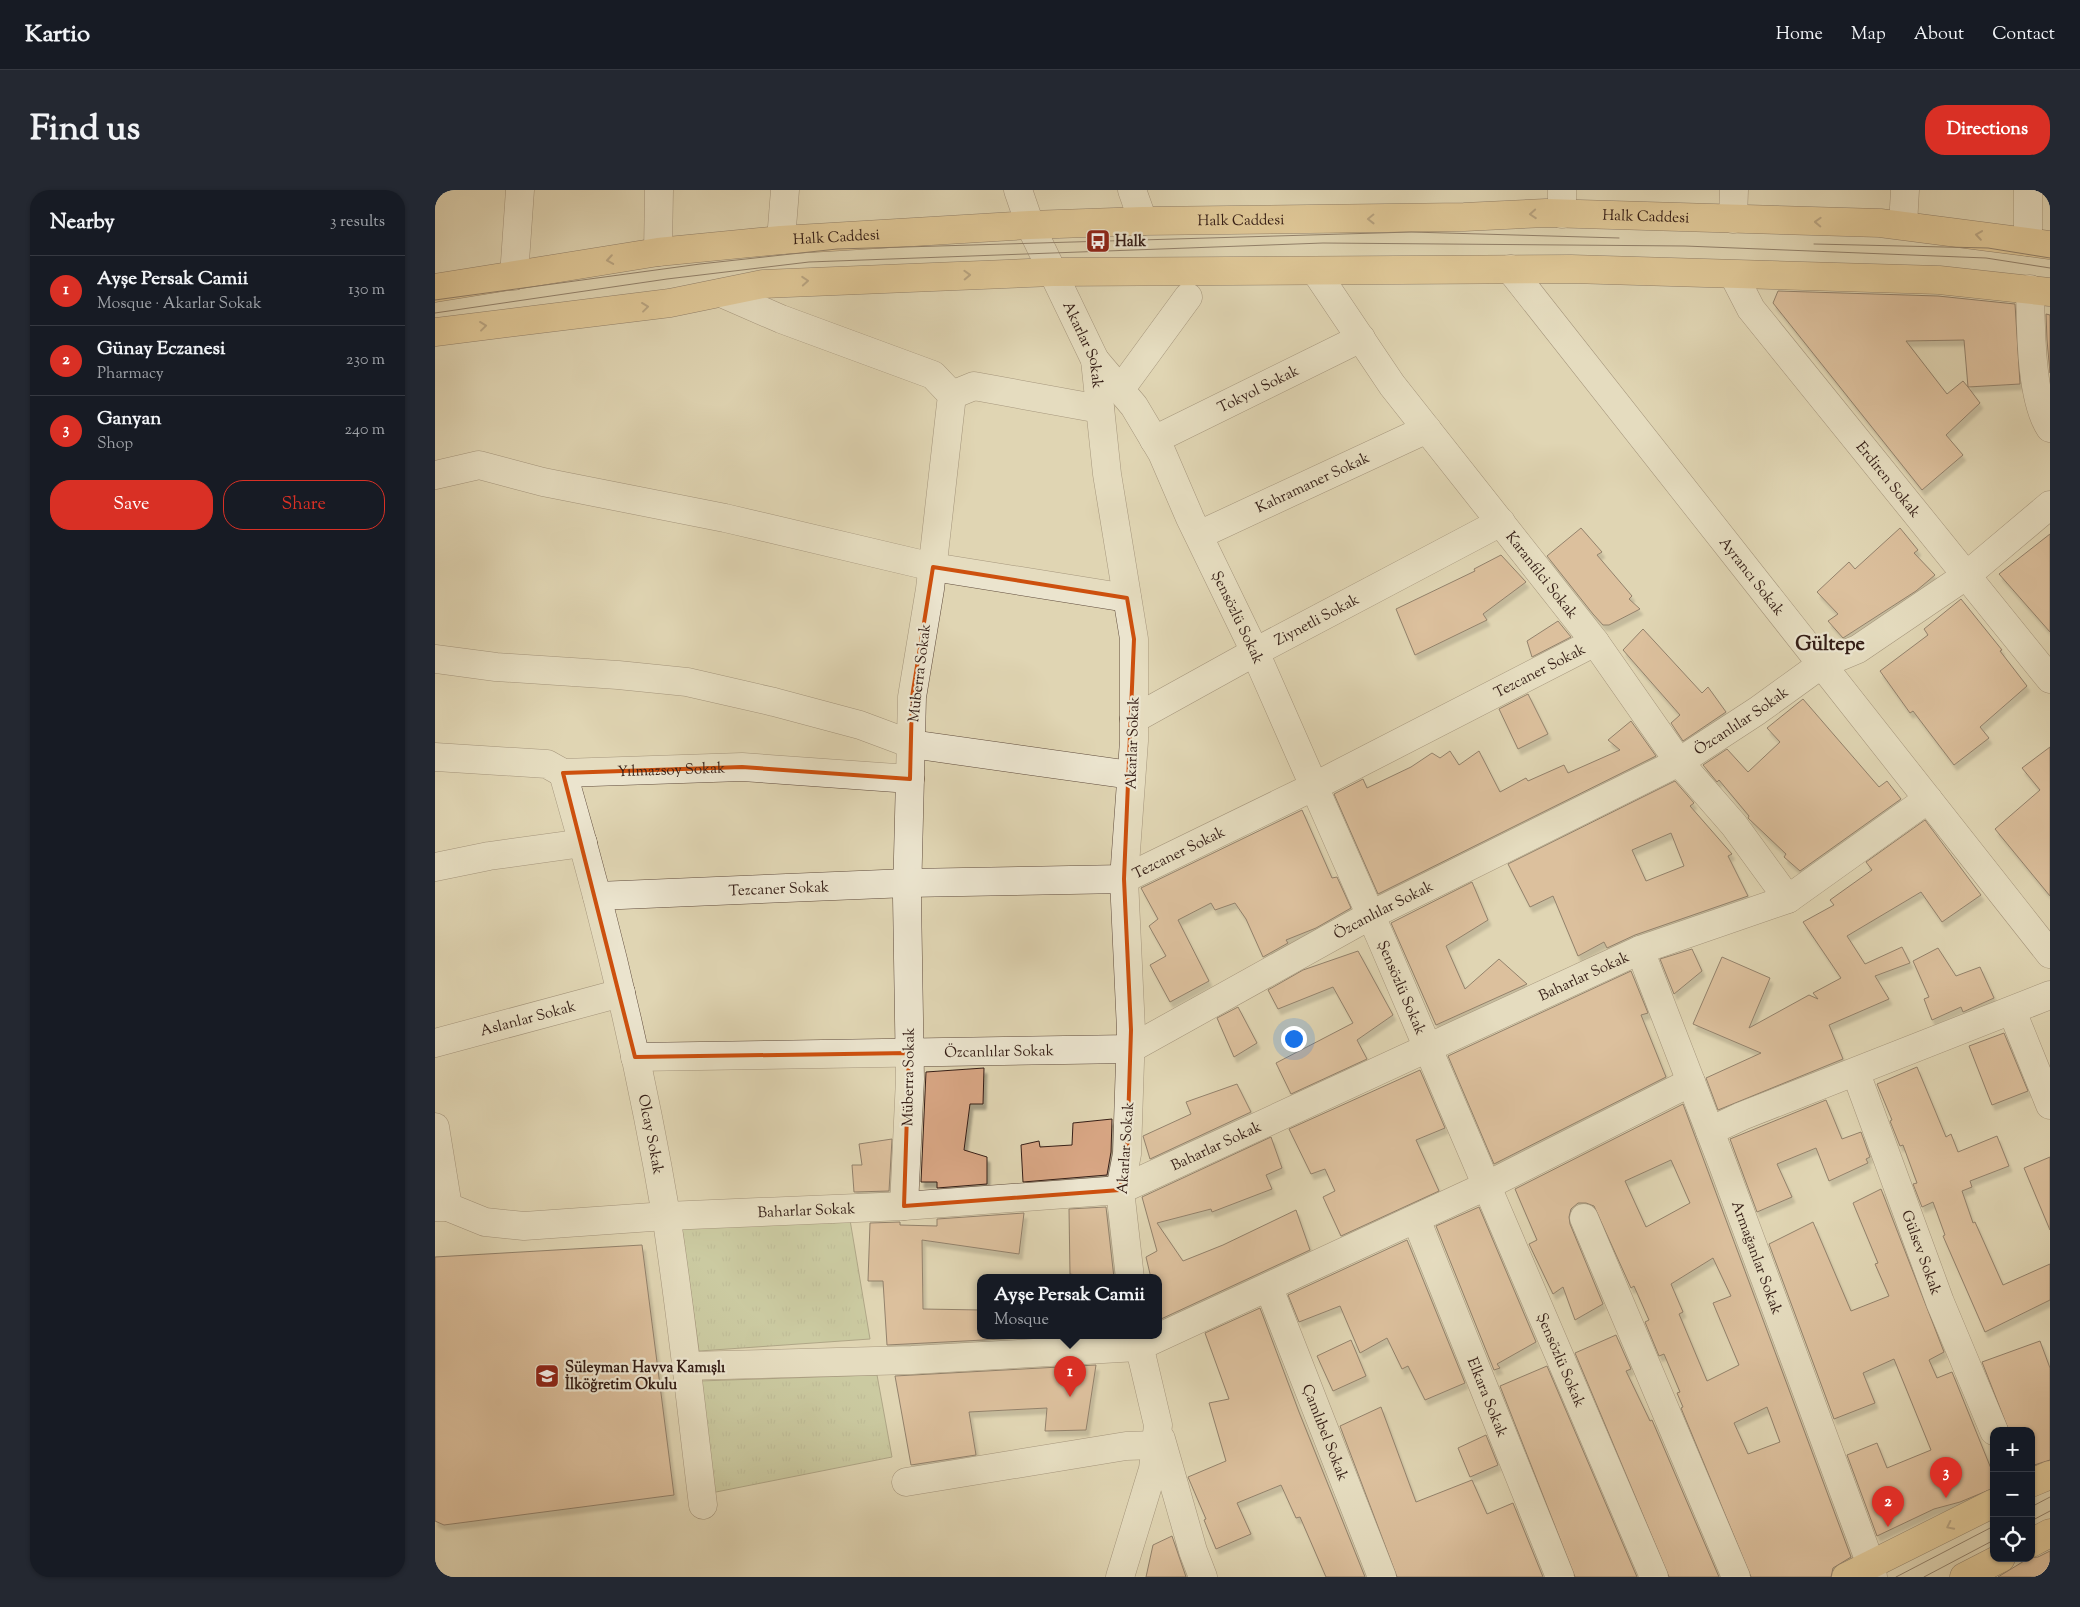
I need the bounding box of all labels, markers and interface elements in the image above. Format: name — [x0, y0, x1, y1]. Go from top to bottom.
text: Kartio — [25, 18, 90, 52]
text: Home — [1776, 22, 1823, 48]
text: Map — [1851, 22, 1886, 48]
text: About — [1914, 22, 1964, 48]
text: Contact — [1992, 22, 2055, 48]
text: Find us — [30, 105, 140, 156]
button: Directions — [1925, 105, 2050, 155]
street label: Halk Caddesi — [1602, 206, 1690, 229]
text: Nearby — [50, 208, 115, 238]
one-way arrow — [1529, 208, 1537, 219]
street label: Halk Caddesi — [1197, 210, 1285, 232]
text: 3 results — [330, 211, 385, 234]
one-way arrow — [1366, 214, 1374, 224]
one-way arrow — [1813, 216, 1821, 227]
street label: Halk Caddesi — [792, 225, 881, 251]
bus stop icon: Halk — [1085, 228, 1111, 254]
one-way arrow — [1975, 230, 1983, 241]
place label: Halk — [1115, 232, 1147, 253]
one-way arrow — [606, 254, 614, 265]
text: Ayşe Persak Camii — [97, 266, 248, 293]
one-way arrow — [964, 270, 972, 280]
one-way arrow — [801, 276, 809, 287]
text: 1 — [63, 279, 69, 302]
text: 130 m — [348, 279, 385, 302]
text: Mosque · Akarlar Sokak — [97, 293, 262, 316]
street label: Akarlar Sokak — [1056, 298, 1107, 390]
one-way arrow — [640, 302, 649, 312]
one-way arrow — [480, 321, 488, 332]
text: Günay Eczanesi — [97, 336, 225, 363]
text: 2 — [62, 349, 70, 372]
text: 230 m — [346, 349, 385, 372]
street label: Tokyol Sokak — [1214, 361, 1303, 419]
text: Pharmacy — [97, 363, 164, 386]
text: Ganyan — [97, 406, 161, 433]
text: 3 — [63, 419, 69, 442]
text: 240 m — [344, 419, 385, 442]
text: Shop — [97, 433, 133, 456]
street label: Erdiren Sokak — [1850, 438, 1925, 523]
street label: Kahramaner Sokak — [1253, 448, 1373, 519]
button: Save — [50, 480, 213, 530]
button: Share — [223, 480, 385, 530]
street label: Karanfilci Sokak — [1500, 528, 1582, 624]
street label: Ayrancı Sokak — [1713, 533, 1788, 621]
street label: Şensözlü Sokak — [1205, 568, 1268, 668]
street label: Ziynetli Sokak — [1271, 590, 1363, 652]
street label: Müberra Sokak — [904, 623, 937, 724]
district label: Gültepe — [1795, 631, 1865, 660]
street label: Tezcaner Sokak — [1490, 640, 1590, 704]
street label: Özcanlılar Sokak — [1690, 683, 1793, 761]
street label: Akarlar Sokak — [1121, 696, 1146, 790]
street label: Yılmazsoy Sokak — [617, 759, 726, 783]
street label: Tezcaner Sokak — [1129, 822, 1229, 885]
street label: Tezcaner Sokak — [728, 877, 830, 902]
street label: Özcanlılar Sokak — [1330, 877, 1437, 946]
street label: Şensözlü Sokak — [1371, 938, 1430, 1039]
street label: Baharlar Sokak — [1536, 947, 1633, 1007]
street label: Aslanlar Sokak — [478, 997, 578, 1042]
your location — [1281, 1026, 1307, 1052]
street label: Müberra Sokak — [898, 1027, 921, 1127]
street label: Özcanlılar Sokak — [944, 1041, 1054, 1064]
street label: Olcay Sokak — [632, 1093, 668, 1176]
street label: Akarlar Sokak — [1113, 1101, 1140, 1195]
street label: Baharlar Sokak — [1168, 1117, 1265, 1177]
street label: Armağanlar Sokak — [1725, 1198, 1786, 1318]
street label: Baharlar Sokak — [757, 1199, 856, 1224]
street label: Gülsev Sokak — [1895, 1207, 1946, 1298]
popup — [977, 1274, 1162, 1339]
text: Ayşe Persak Camii — [994, 1282, 1145, 1309]
text: Mosque — [994, 1309, 1049, 1332]
street label: Şensözlü Sokak — [1530, 1310, 1589, 1411]
street label: Elkara Sokak — [1461, 1355, 1512, 1441]
pin: 1 — [1054, 1356, 1086, 1397]
place label: Süleyman Havva Kamışlı İlköğretim Okulu — [565, 1358, 726, 1396]
school or university icon: Süleyman Havva Kamışlı İlköğretim Okulu — [534, 1363, 560, 1389]
street label: Çamlıbel Sokak — [1296, 1381, 1352, 1484]
map controls — [1990, 1427, 2035, 1562]
button: + — [1990, 1427, 2035, 1472]
pin: 3 — [1930, 1457, 1962, 1498]
button: − — [1990, 1472, 2035, 1517]
pin: 2 — [1872, 1486, 1904, 1527]
button: locate — [1990, 1517, 2035, 1562]
one-way arrow — [1947, 1519, 1956, 1529]

